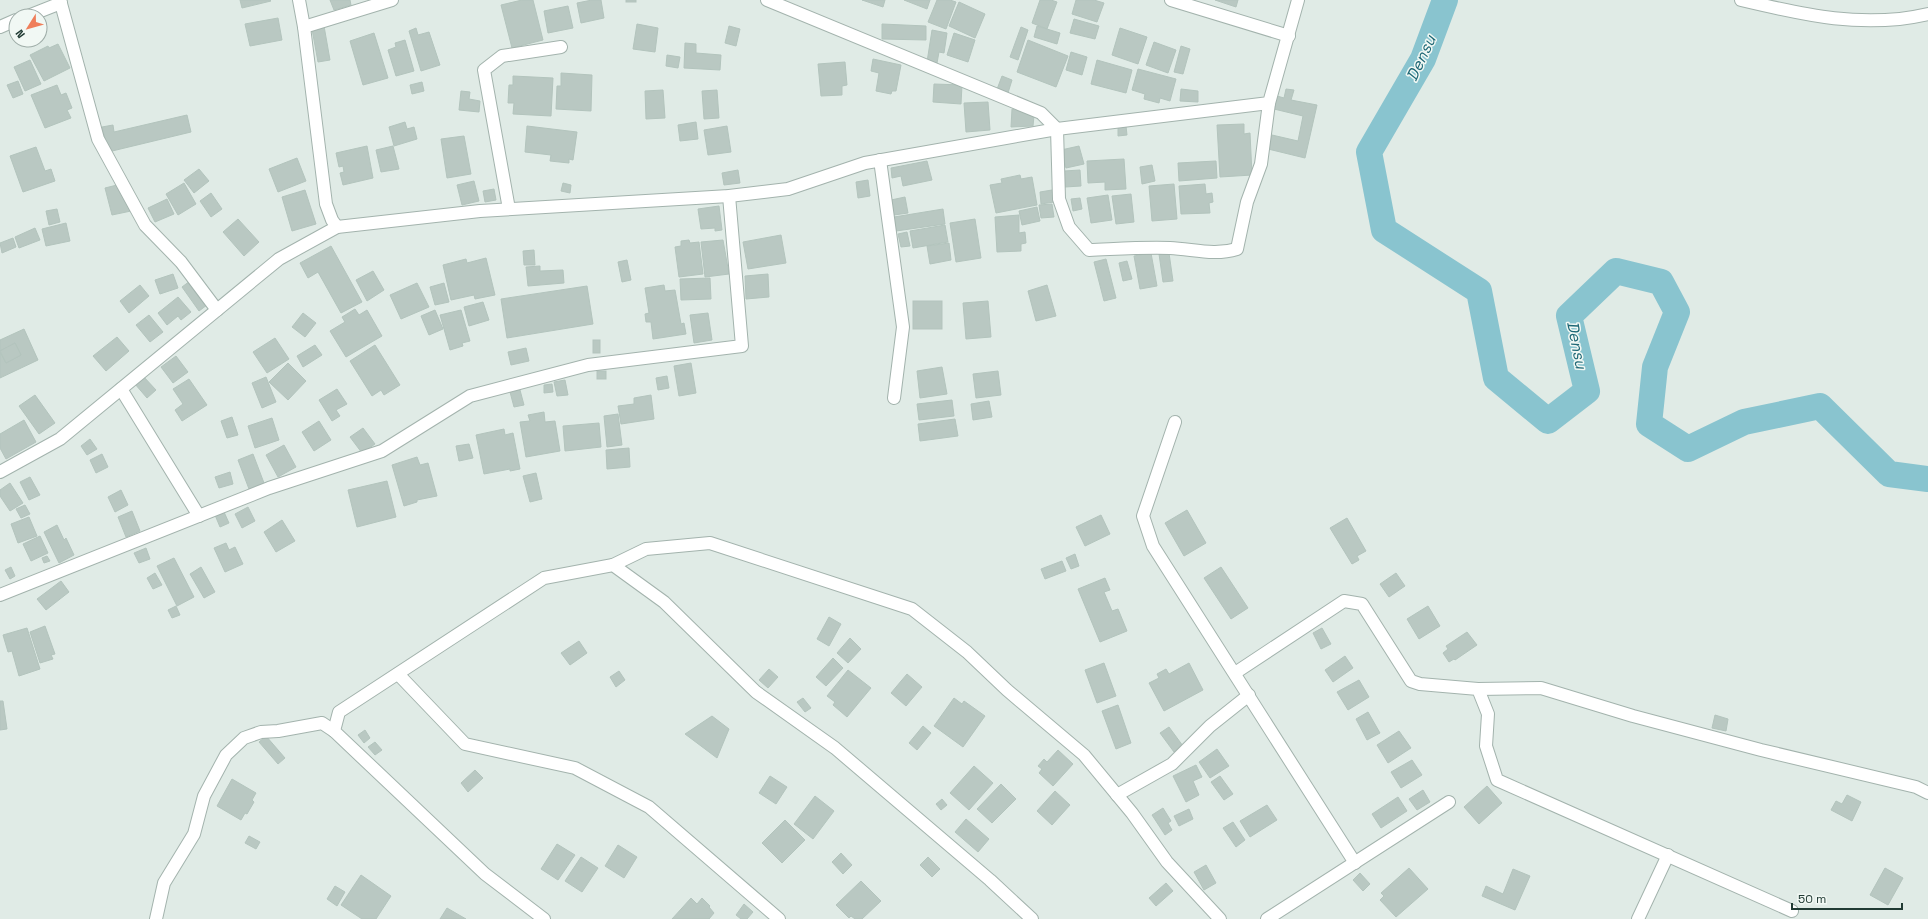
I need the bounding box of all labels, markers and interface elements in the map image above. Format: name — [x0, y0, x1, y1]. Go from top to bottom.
north arrow — [8, 8, 48, 48]
text: N — [12, 27, 28, 41]
water label: Densu — [1401, 31, 1441, 84]
water label: Densu — [1562, 319, 1592, 372]
scale bar — [1792, 885, 1902, 911]
text: 50 m — [1798, 891, 1826, 907]

